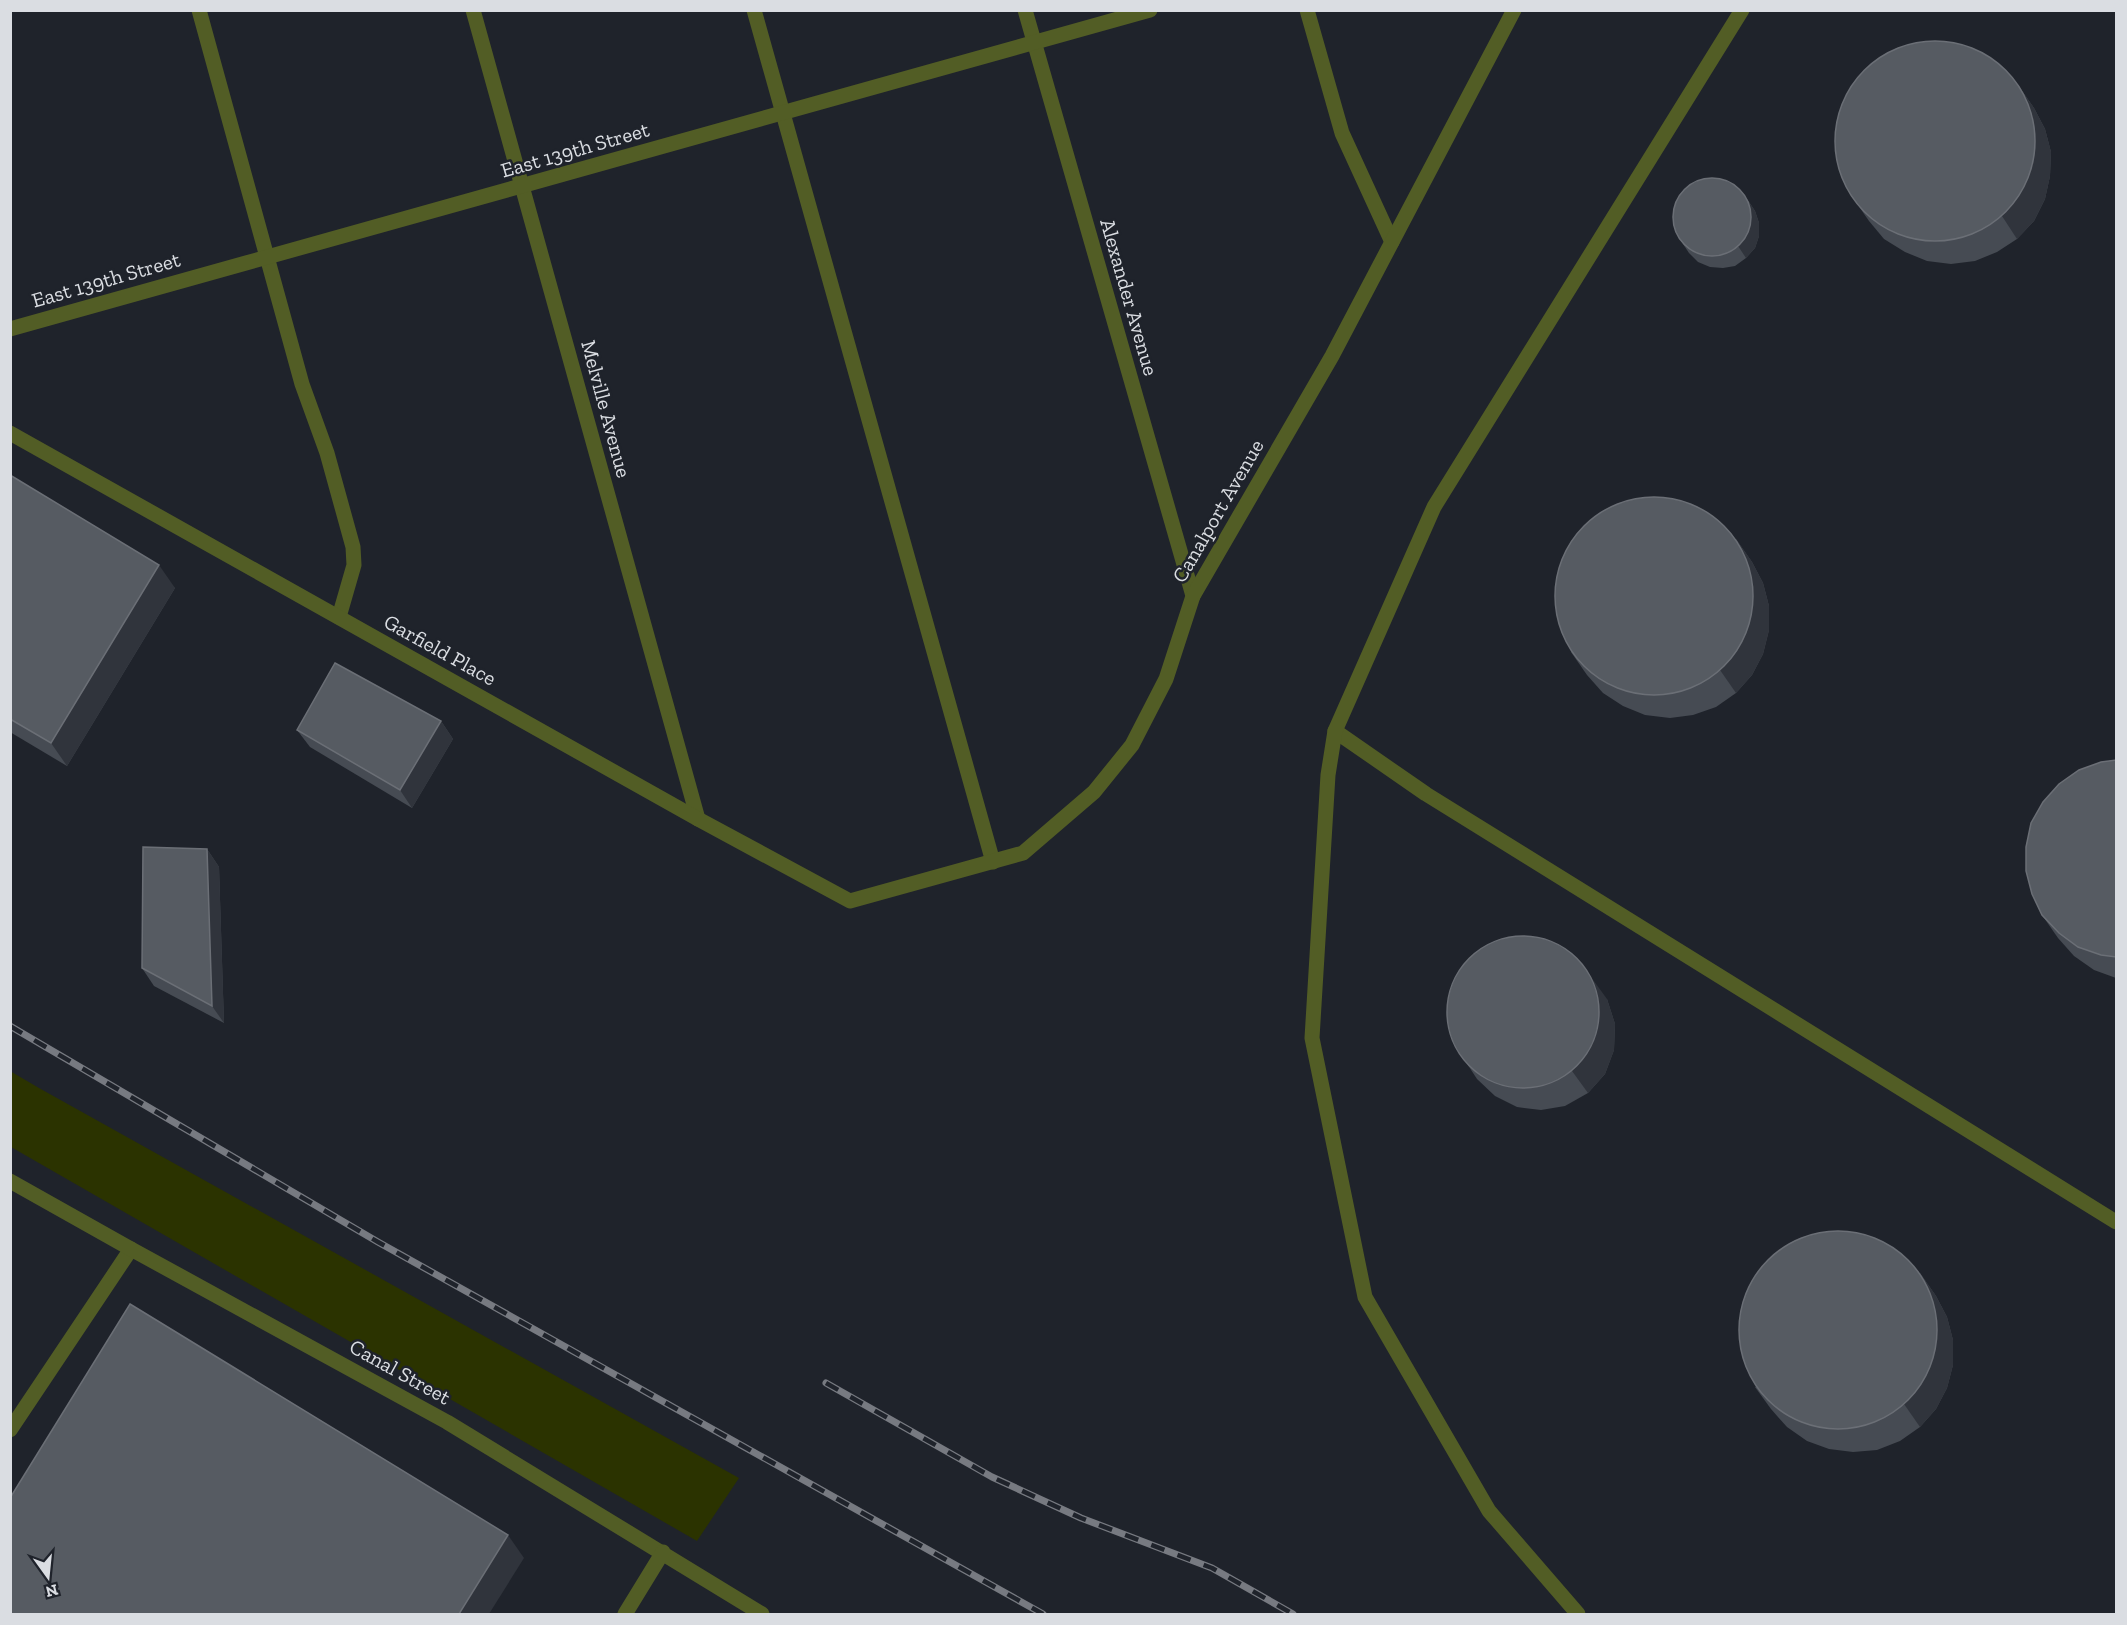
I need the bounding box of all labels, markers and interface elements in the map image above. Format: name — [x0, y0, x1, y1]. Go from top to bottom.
street label: East 139th Street — [498, 116, 652, 183]
street label: Alexander Avenue — [1095, 215, 1164, 378]
street label: East 139th Street — [29, 246, 183, 313]
street label: Melville Avenue — [576, 337, 637, 481]
street label: Canalport Avenue — [1166, 435, 1269, 587]
street label: Garfield Place — [380, 608, 501, 691]
street label: Canal Street — [345, 1334, 455, 1410]
north arrow — [18, 1547, 78, 1607]
text: N — [43, 1580, 60, 1602]

